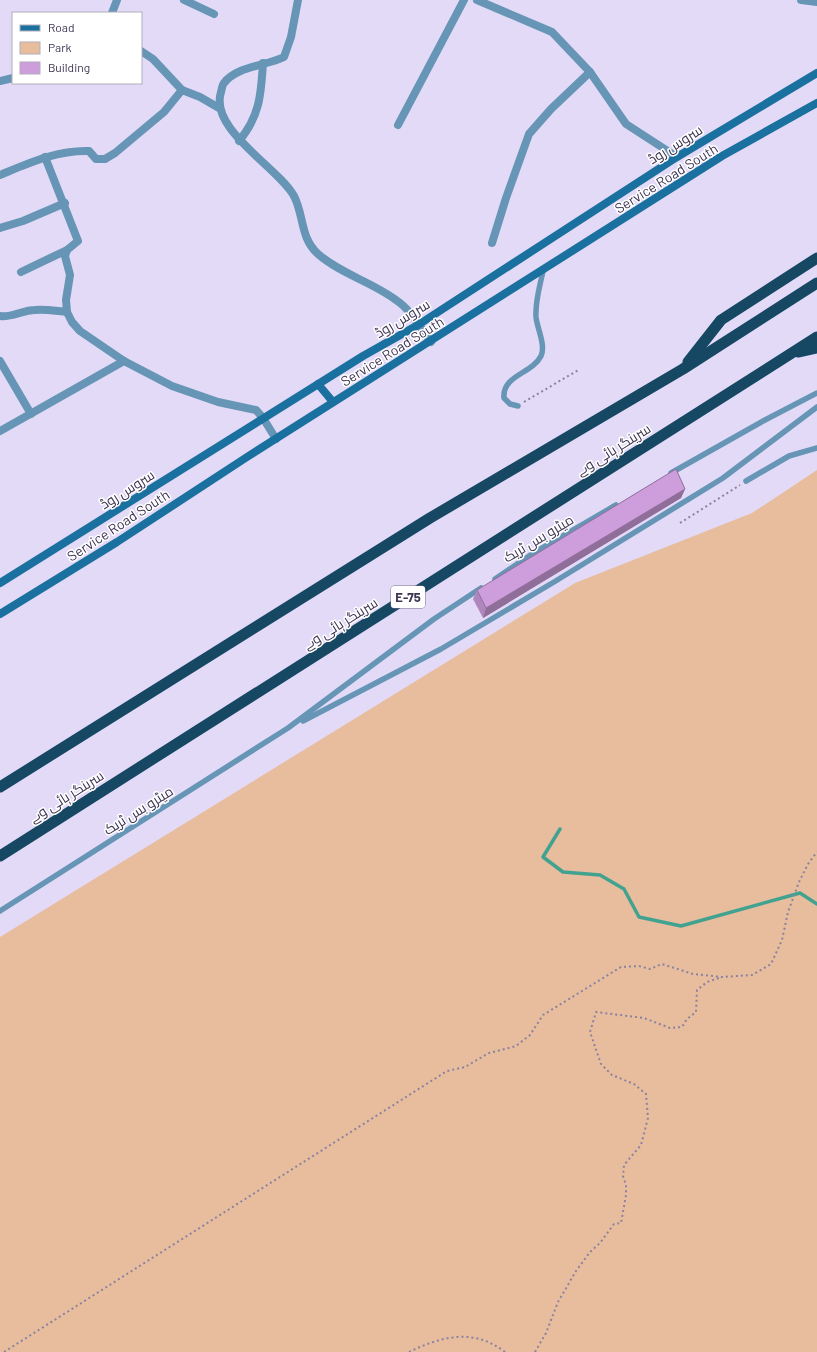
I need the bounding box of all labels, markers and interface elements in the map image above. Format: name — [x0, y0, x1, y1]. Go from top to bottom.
legend — [12, 12, 142, 84]
text: Road — [48, 20, 75, 34]
text: Park — [48, 40, 72, 54]
text: Building — [48, 60, 90, 74]
street label: سروس روڈ — [645, 121, 705, 167]
street label: Service Road South — [611, 139, 721, 217]
street label: سروس روڈ — [371, 295, 433, 341]
street label: Service Road South — [337, 312, 447, 390]
street label: سرینگر ہائی وے — [572, 419, 654, 480]
street label: سروس روڈ — [97, 466, 157, 512]
street label: Service Road South — [64, 486, 172, 564]
street label: میٹرو بس ٹریک — [500, 510, 576, 566]
road number: E-75 — [391, 586, 425, 608]
street label: سرینگر ہائی وے — [299, 593, 381, 654]
street label: سرینگر ہائی وے — [25, 766, 107, 827]
street label: میٹرو بس ٹریک — [100, 782, 176, 838]

